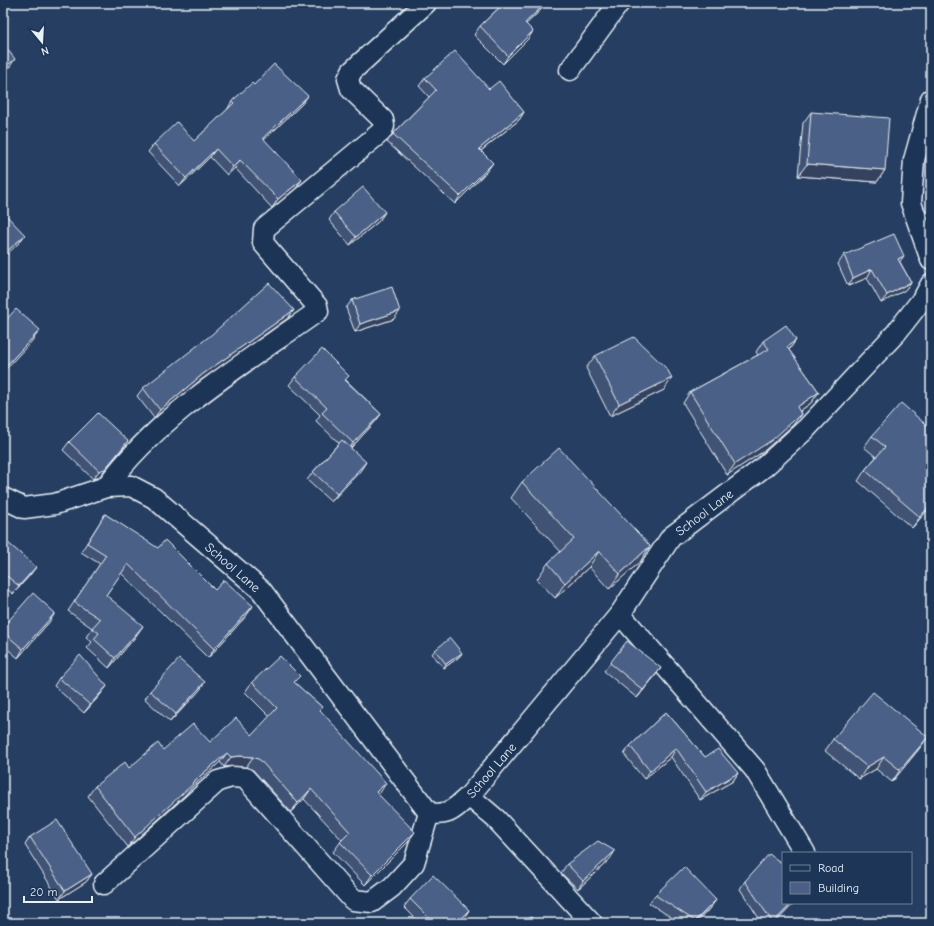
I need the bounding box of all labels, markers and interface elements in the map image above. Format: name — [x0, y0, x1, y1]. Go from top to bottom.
north arrow — [22, 22, 62, 62]
text: N — [40, 44, 50, 58]
street label: School Lane — [673, 486, 736, 539]
street label: School Lane — [202, 539, 264, 596]
street label: School Lane — [463, 739, 520, 801]
legend — [782, 852, 912, 904]
text: Road — [818, 861, 844, 875]
scale bar — [24, 878, 92, 904]
text: Building — [818, 881, 859, 895]
text: 20 m — [30, 885, 58, 899]

